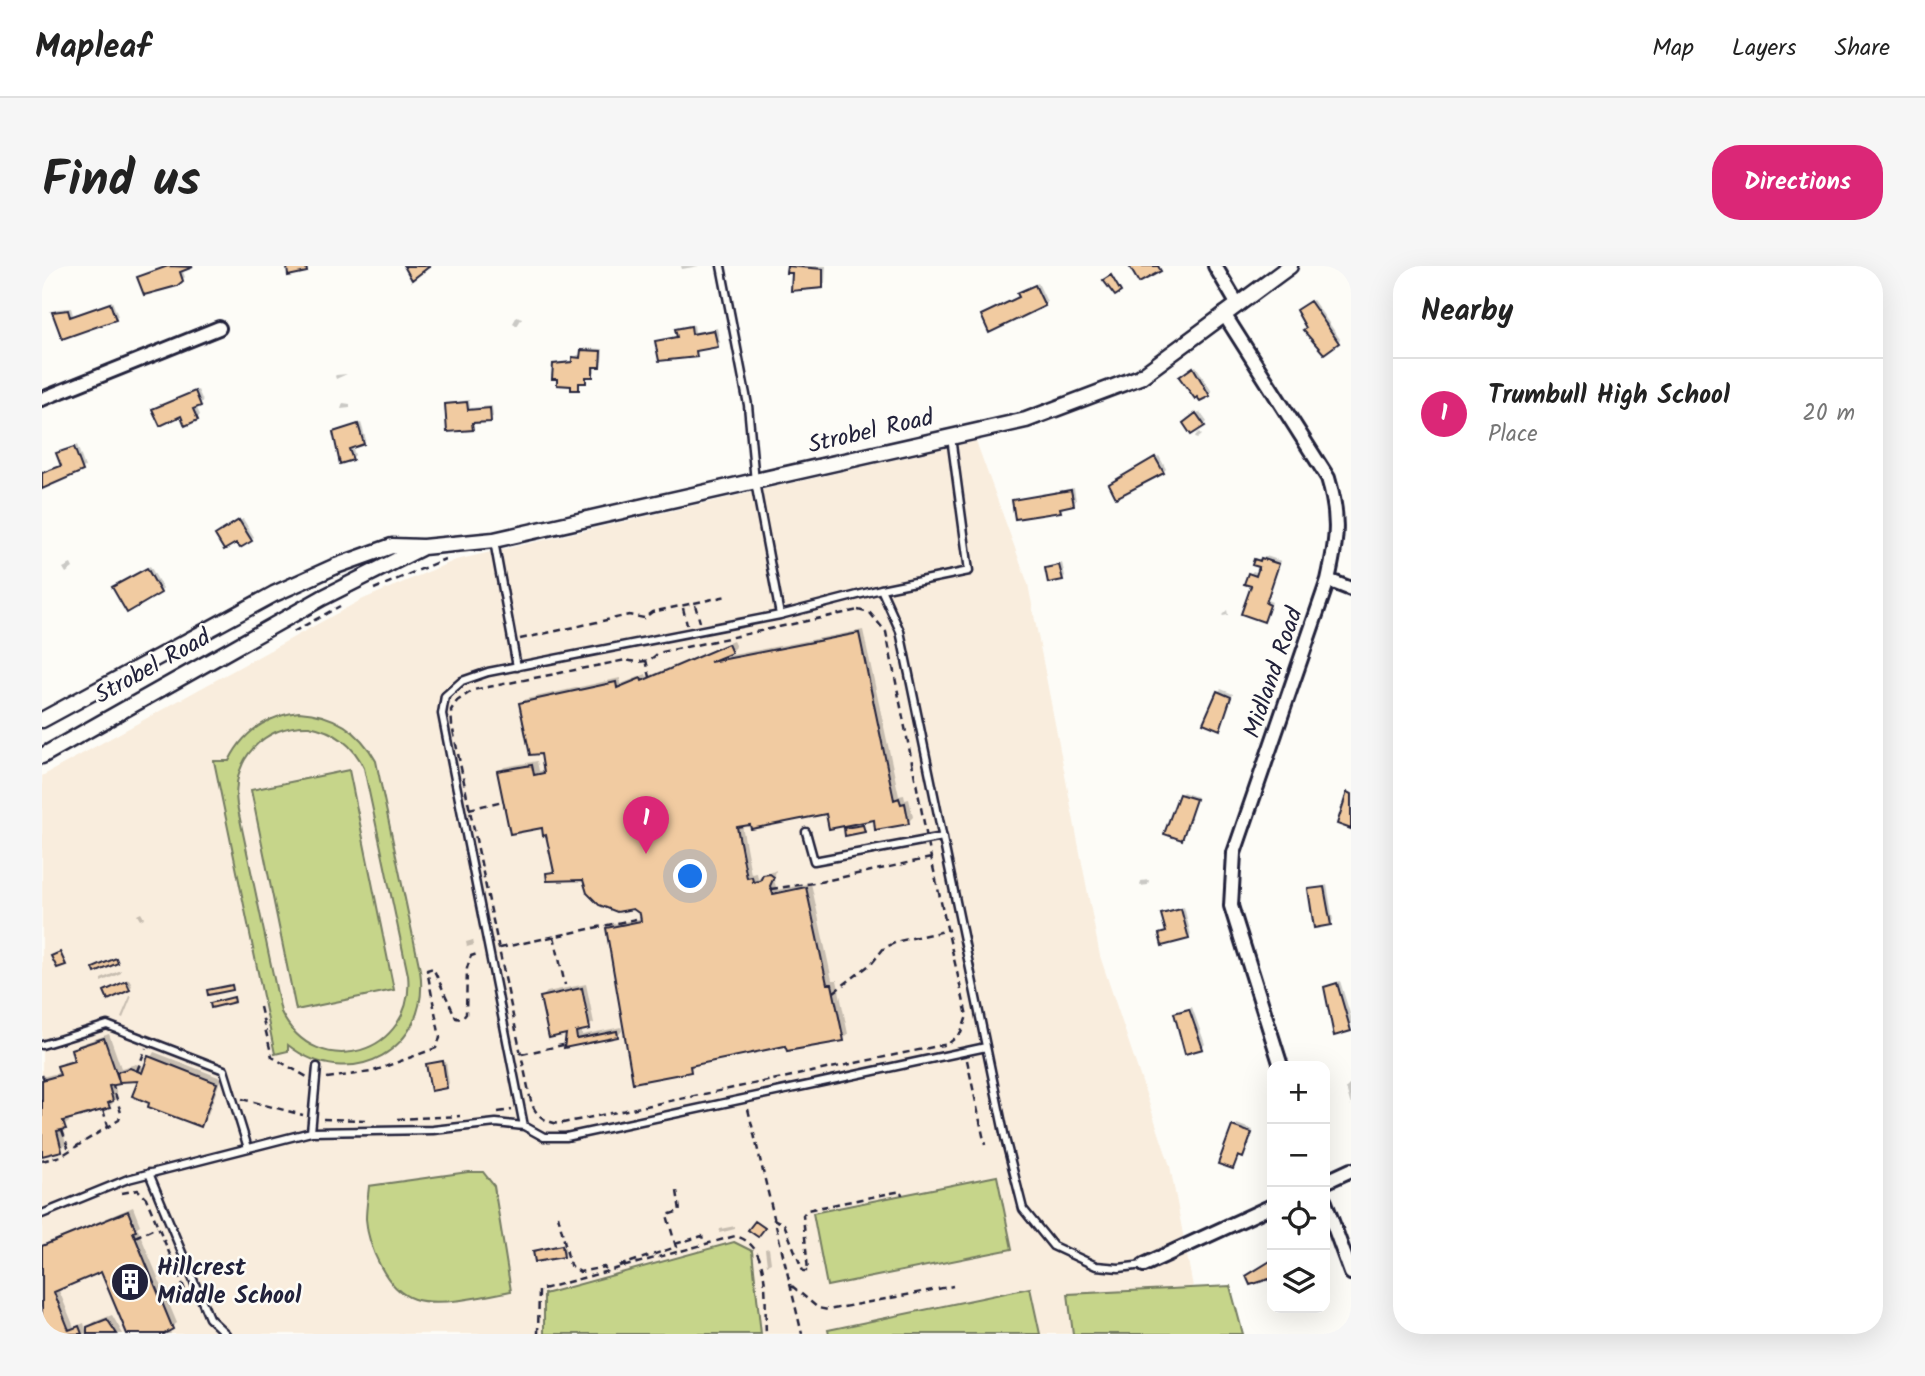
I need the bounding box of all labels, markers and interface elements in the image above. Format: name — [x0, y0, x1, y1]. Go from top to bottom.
text: Mapleaf — [35, 22, 151, 75]
text: Map — [1652, 29, 1694, 68]
text: Layers — [1732, 29, 1796, 68]
text: Share — [1834, 29, 1890, 68]
text: Find us — [42, 143, 200, 221]
button: Directions — [1712, 145, 1883, 220]
text: Nearby — [1421, 288, 1513, 336]
text: Trumbull High School — [1488, 375, 1730, 417]
text: 1 — [1441, 396, 1447, 432]
text: 20 m — [1803, 396, 1855, 432]
street label: Strobel Road — [804, 398, 939, 465]
text: Place — [1488, 417, 1538, 453]
street label: Midland Road — [1233, 601, 1315, 744]
street label: Strobel Road — [88, 618, 219, 715]
pin: 1 — [623, 796, 669, 854]
your location — [673, 859, 707, 893]
map controls — [1267, 1061, 1330, 1313]
button: + — [1267, 1061, 1330, 1124]
button: − — [1267, 1124, 1330, 1187]
button: locate — [1267, 1187, 1330, 1250]
place label: Hillcrest Middle School — [157, 1249, 302, 1316]
button: layers — [1267, 1250, 1330, 1313]
building icon: Hillcrest Middle School — [109, 1261, 151, 1303]

